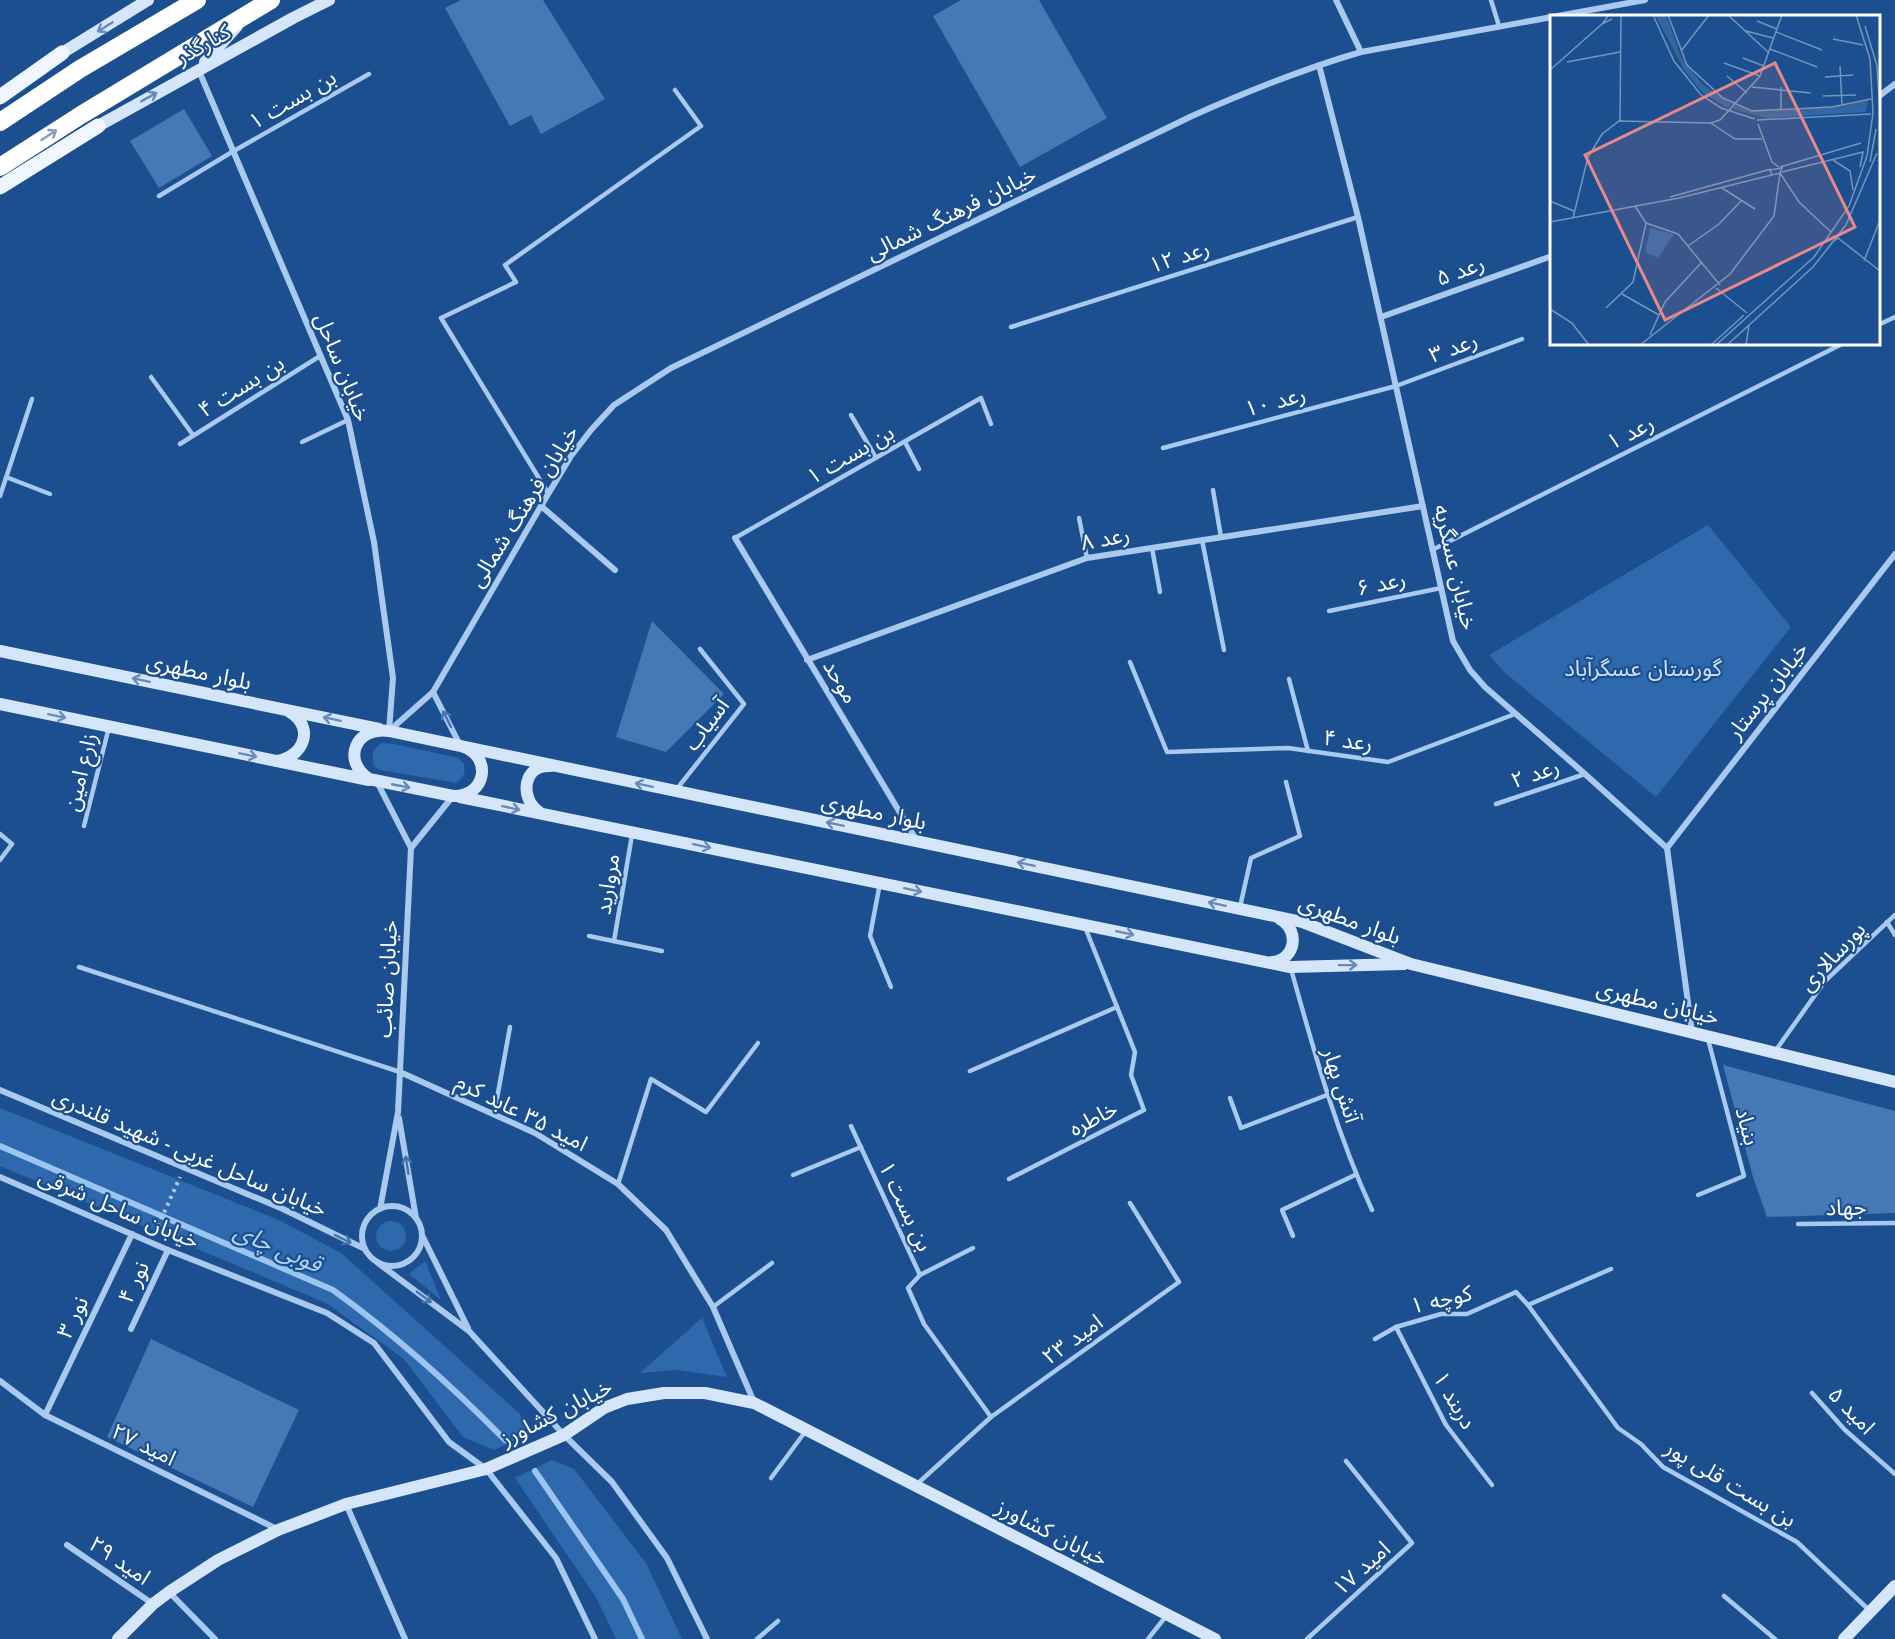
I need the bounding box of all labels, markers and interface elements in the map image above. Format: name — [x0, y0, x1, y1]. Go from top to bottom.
street label: کنارگذر — [169, 15, 237, 73]
inset map — [1550, 15, 1880, 345]
one-way arrow — [97, 21, 114, 33]
street label: بن بست ۱ — [242, 61, 342, 137]
one-way arrow — [140, 91, 157, 103]
one-way arrow — [40, 129, 57, 141]
street label: خیابان فرهنگ شمالی — [861, 158, 1042, 268]
street label: رعد ۱۲ — [1145, 231, 1213, 281]
street label: رعد ۵ — [1431, 246, 1489, 294]
street label: خیابان ساحل — [307, 308, 379, 426]
street label: رعد ۳ — [1424, 323, 1482, 371]
street label: بن بست ۴ — [192, 347, 290, 425]
street label: رعد ۱۰ — [1241, 378, 1309, 424]
street label: رعد ۱ — [1601, 407, 1659, 457]
street label: بن بست ۱ — [800, 416, 900, 492]
street label: خیابان فرهنگ شمالی — [460, 419, 586, 593]
street label: خیابان عسگریه — [1426, 501, 1486, 633]
street label: رعد ۸ — [1078, 518, 1132, 558]
street label: رعد ۶ — [1353, 562, 1409, 604]
street label: خیابان پرستار — [1718, 634, 1815, 746]
street label: بلوار مطهری — [144, 644, 254, 698]
park label: گورستان عسگرآباد — [1564, 652, 1723, 684]
street label: موحد — [815, 653, 867, 709]
one-way arrow — [131, 674, 151, 685]
street label: آسیاب — [676, 690, 737, 757]
one-way arrow — [47, 711, 67, 722]
one-way arrow — [441, 711, 452, 729]
one-way arrow — [322, 713, 341, 725]
street label: رعد ۴ — [1321, 721, 1375, 759]
street label: زارع امین — [55, 729, 106, 815]
one-way arrow — [238, 750, 258, 761]
street label: رعد ۲ — [1506, 750, 1564, 796]
one-way arrow — [635, 778, 654, 790]
one-way arrow — [390, 781, 410, 792]
street label: بلوار مطهری — [819, 784, 929, 838]
one-way arrow — [501, 802, 520, 814]
one-way arrow — [826, 818, 845, 830]
one-way arrow — [692, 841, 711, 853]
street label: مروارید — [586, 851, 628, 917]
one-way arrow — [1017, 858, 1036, 869]
one-way arrow — [903, 885, 923, 896]
street label: بلوار مطهری — [1294, 886, 1406, 952]
one-way arrow — [1208, 898, 1227, 909]
street label: پورسالاری — [1791, 914, 1873, 998]
street label: خیابان صائب — [367, 919, 405, 1039]
one-way arrow — [1115, 928, 1134, 939]
one-way arrow — [1338, 960, 1358, 971]
street label: خیابان مطهری — [1593, 971, 1723, 1033]
street label: آتش بهار — [1314, 1042, 1370, 1128]
street label: امید ۳۵ عابد کرم — [450, 1065, 594, 1160]
street label: خیابان ساحل غربی - شهید قلندری — [48, 1080, 332, 1224]
street label: خاطره — [1063, 1092, 1123, 1144]
street label: بنیاد — [1728, 1103, 1768, 1149]
one-way arrow — [401, 1156, 412, 1176]
street label: بن بست ۱ — [871, 1156, 941, 1256]
street label: خیابان ساحل شرقی — [34, 1160, 205, 1256]
street label: جهاد — [1825, 1191, 1867, 1223]
water label: قوبی چای — [228, 1213, 330, 1282]
one-way arrow — [333, 1233, 351, 1245]
street label: نور ۴ — [109, 1255, 157, 1309]
street label: کوچه ۱ — [1407, 1276, 1476, 1322]
street label: نور ۳ — [48, 1290, 96, 1344]
one-way arrow — [415, 1291, 431, 1303]
street label: امید ۲۳ — [1035, 1306, 1109, 1372]
street label: دربند ۱ — [1426, 1365, 1484, 1435]
street label: خیابان کشاورز — [494, 1370, 618, 1454]
street label: امید ۵ — [1821, 1379, 1883, 1441]
street label: امید ۲۷ — [106, 1415, 182, 1473]
street label: بن بست قلی پور — [1658, 1431, 1803, 1535]
street label: خیابان کشاورز — [990, 1490, 1114, 1574]
street label: امید ۲۹ — [83, 1528, 157, 1592]
street label: امید ۱۷ — [1325, 1533, 1397, 1603]

